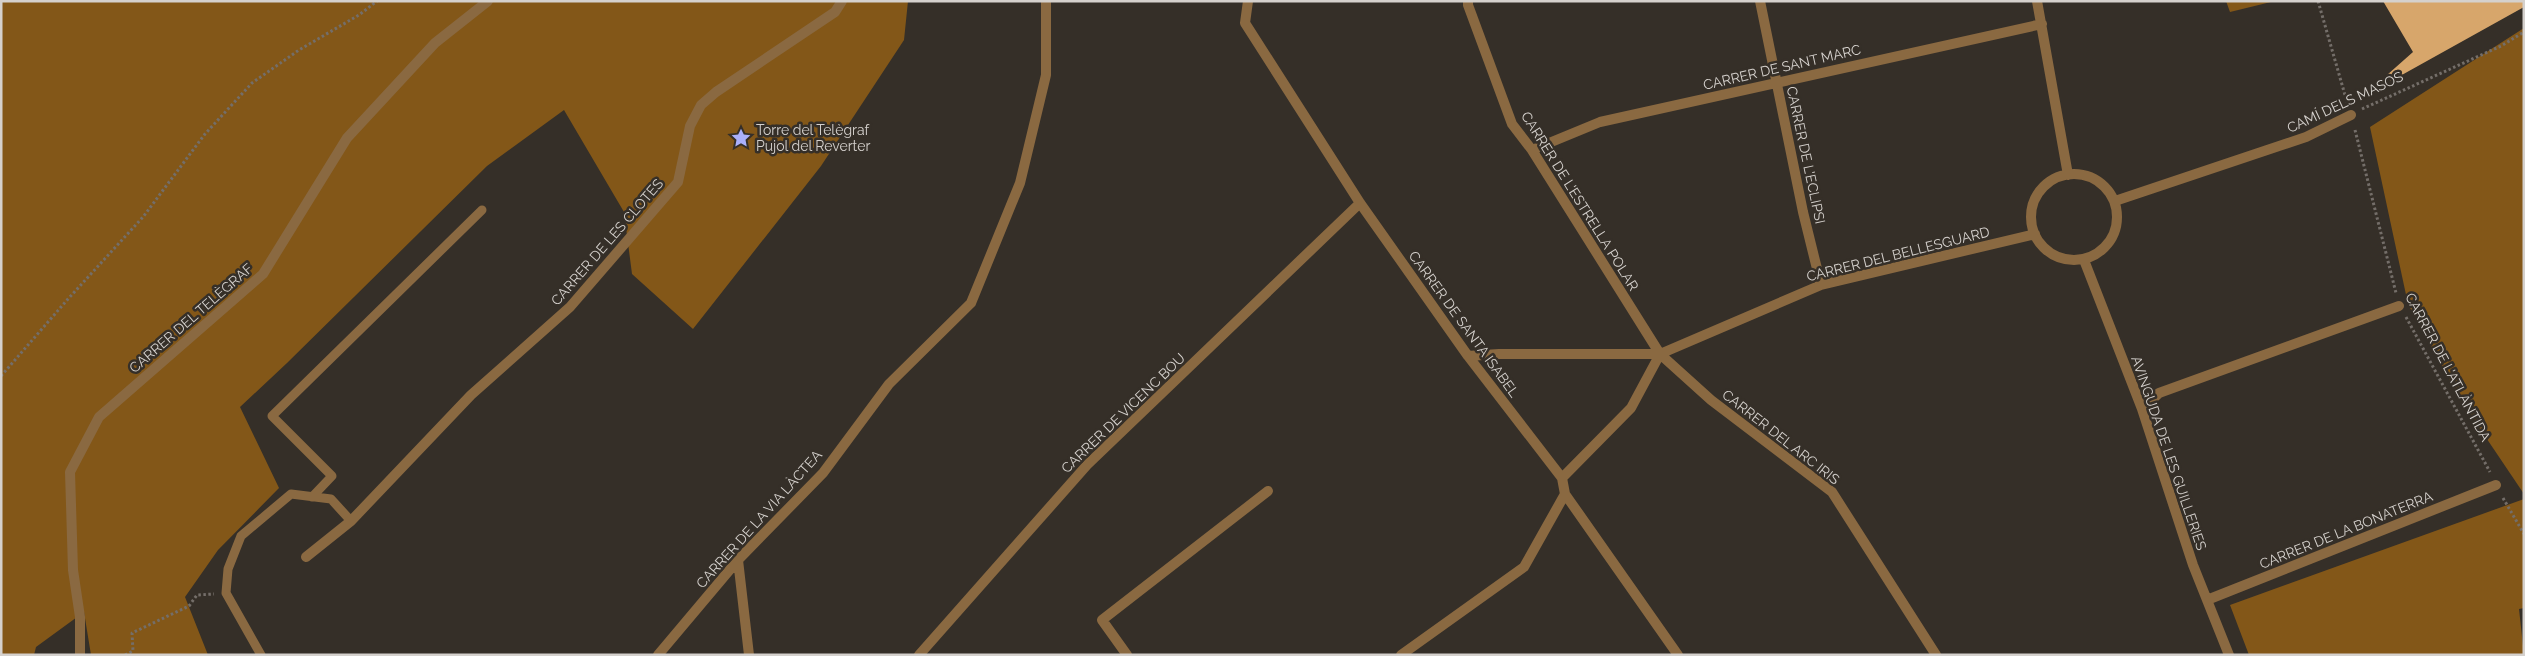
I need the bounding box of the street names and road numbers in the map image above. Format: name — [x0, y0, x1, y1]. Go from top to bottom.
street label: CARRER DE SANT MARC — [1702, 41, 1863, 93]
street label: CAMÍ DELS MASOS — [2284, 67, 2406, 136]
street label: CARRER DE L'ECLIPSI — [1784, 85, 1828, 225]
street label: CARRER DE L'ESTRELLA POLAR — [1518, 108, 1642, 294]
street label: CARRER DE LES CLOTES — [548, 175, 667, 308]
street label: CARRER DEL BELLESGUARD — [1805, 223, 1991, 285]
street label: CARRER DE SANTA ISABEL — [1406, 248, 1522, 400]
street label: CARRER DEL TELÈGRAF — [125, 259, 256, 376]
street label: CARRER DE L'ATLÀNTIDA — [2402, 290, 2495, 444]
street label: CARRER DE VICENC BOU — [1058, 350, 1188, 476]
street label: AVINGUDA DE LES GUILLERIES — [2128, 354, 2210, 553]
street label: CARRER DEL ARC IRIS — [1719, 386, 1843, 488]
street label: CARRER DE LA VIA LÀCTEA — [692, 446, 825, 591]
street label: CARRER DE LA BONATERRA — [2257, 488, 2435, 572]

